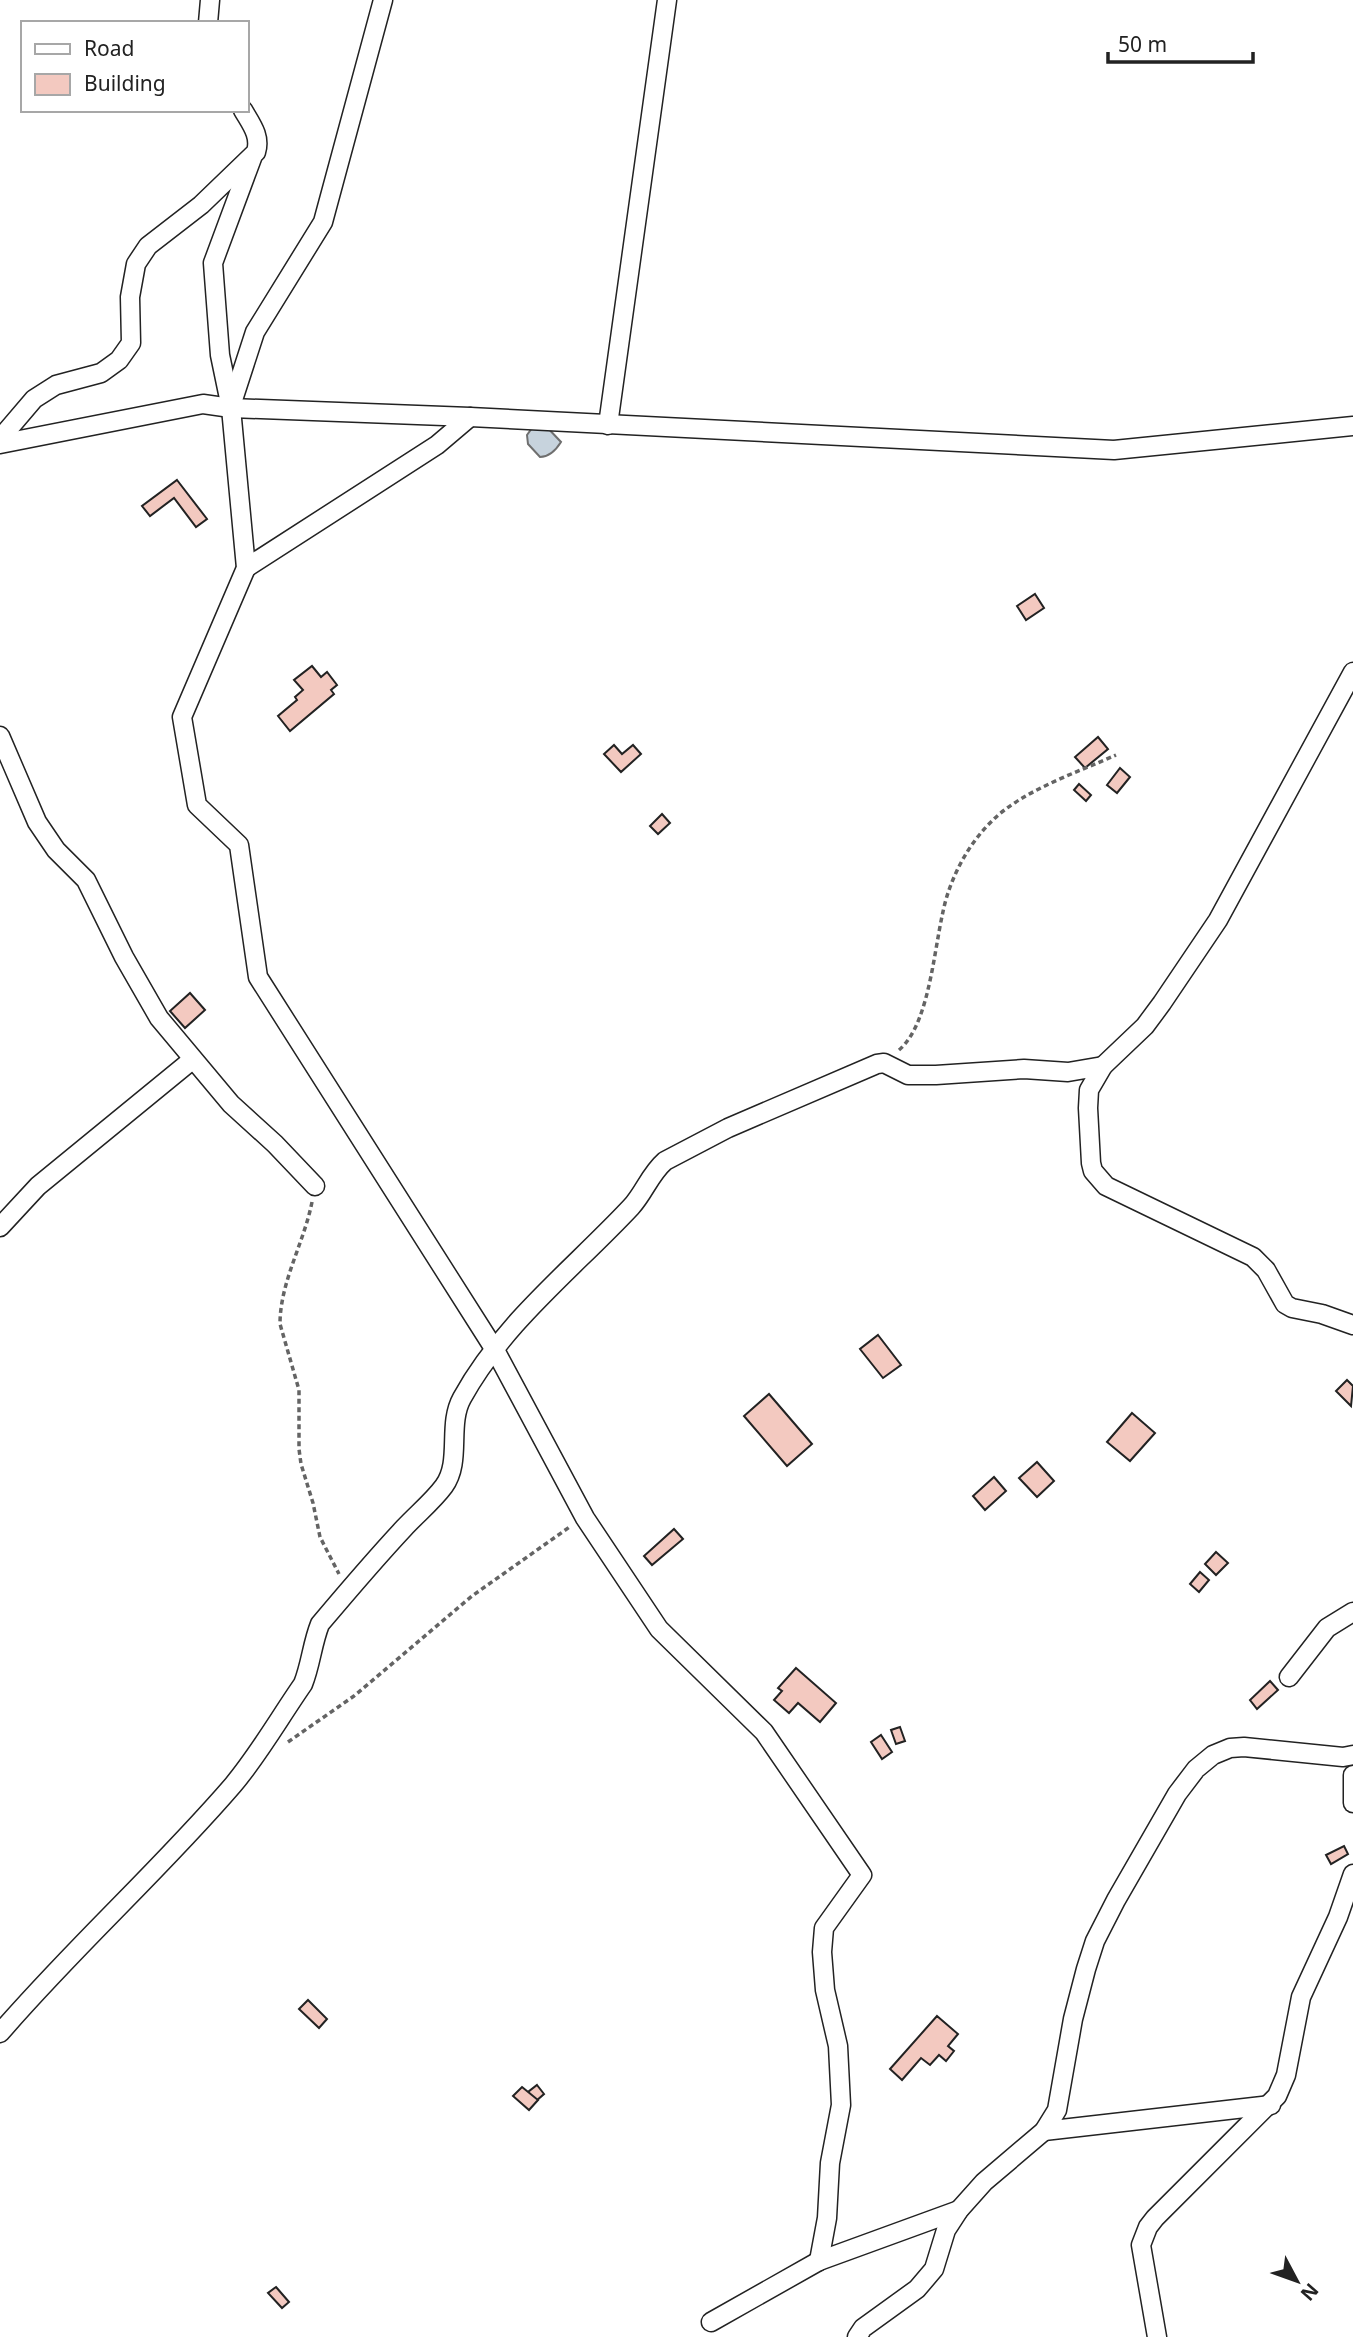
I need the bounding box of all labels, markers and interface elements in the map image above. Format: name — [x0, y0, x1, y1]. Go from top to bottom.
legend — [21, 21, 248, 112]
scale bar — [1108, 21, 1253, 65]
text: 50 m — [1118, 30, 1167, 58]
text: Road — [84, 34, 134, 62]
text: Building — [84, 69, 166, 97]
north arrow — [1262, 2246, 1332, 2316]
text: N — [1295, 2278, 1325, 2307]

